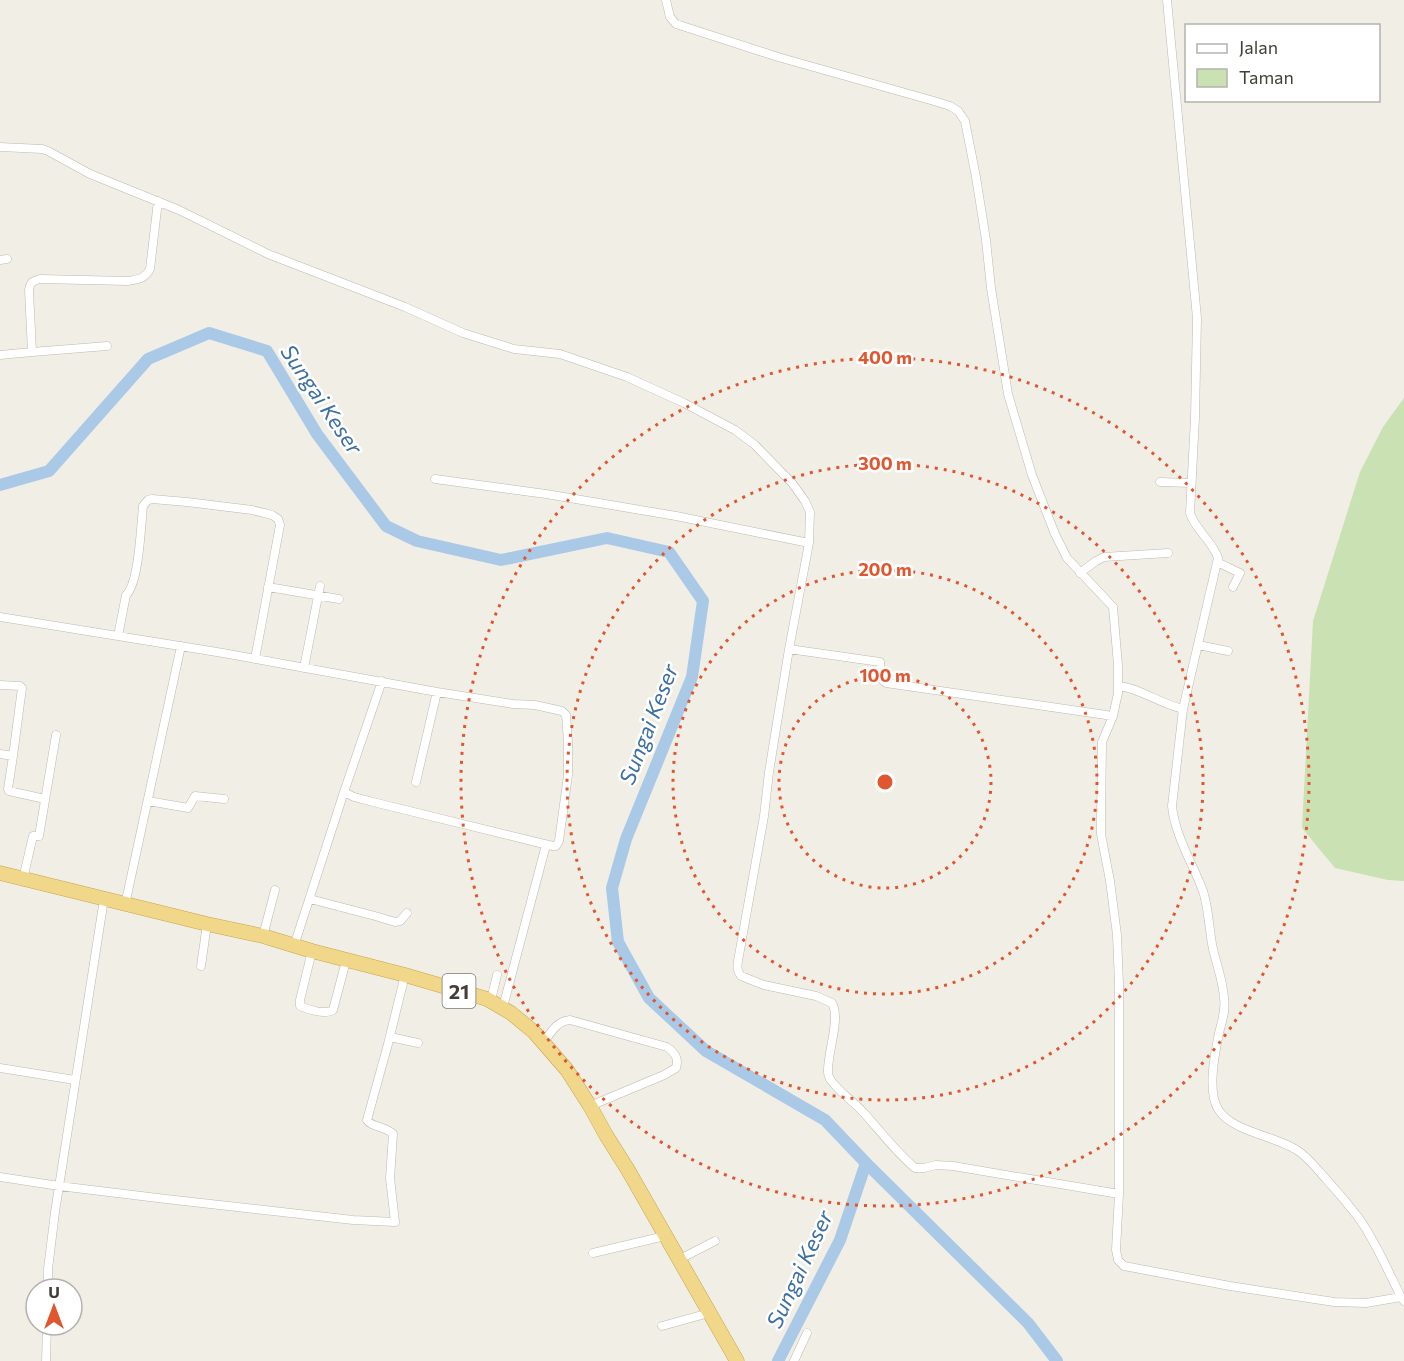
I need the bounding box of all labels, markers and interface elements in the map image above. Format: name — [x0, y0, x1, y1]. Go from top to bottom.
legend — [1185, 24, 1380, 102]
text: Jalan — [1239, 36, 1278, 58]
text: Taman — [1239, 66, 1294, 88]
water label: Sungai Keser — [275, 339, 369, 460]
text: 400 m — [858, 346, 912, 368]
text: 300 m — [858, 452, 912, 474]
text: 200 m — [858, 558, 912, 580]
water label: Sungai Keser — [613, 659, 684, 788]
text: 100 m — [859, 664, 911, 686]
centre of rings — [875, 772, 895, 792]
road number: 21 — [442, 974, 476, 1008]
water label: Sungai Keser — [760, 1205, 839, 1332]
north arrow — [24, 1277, 84, 1337]
text: U — [48, 1282, 60, 1301]

